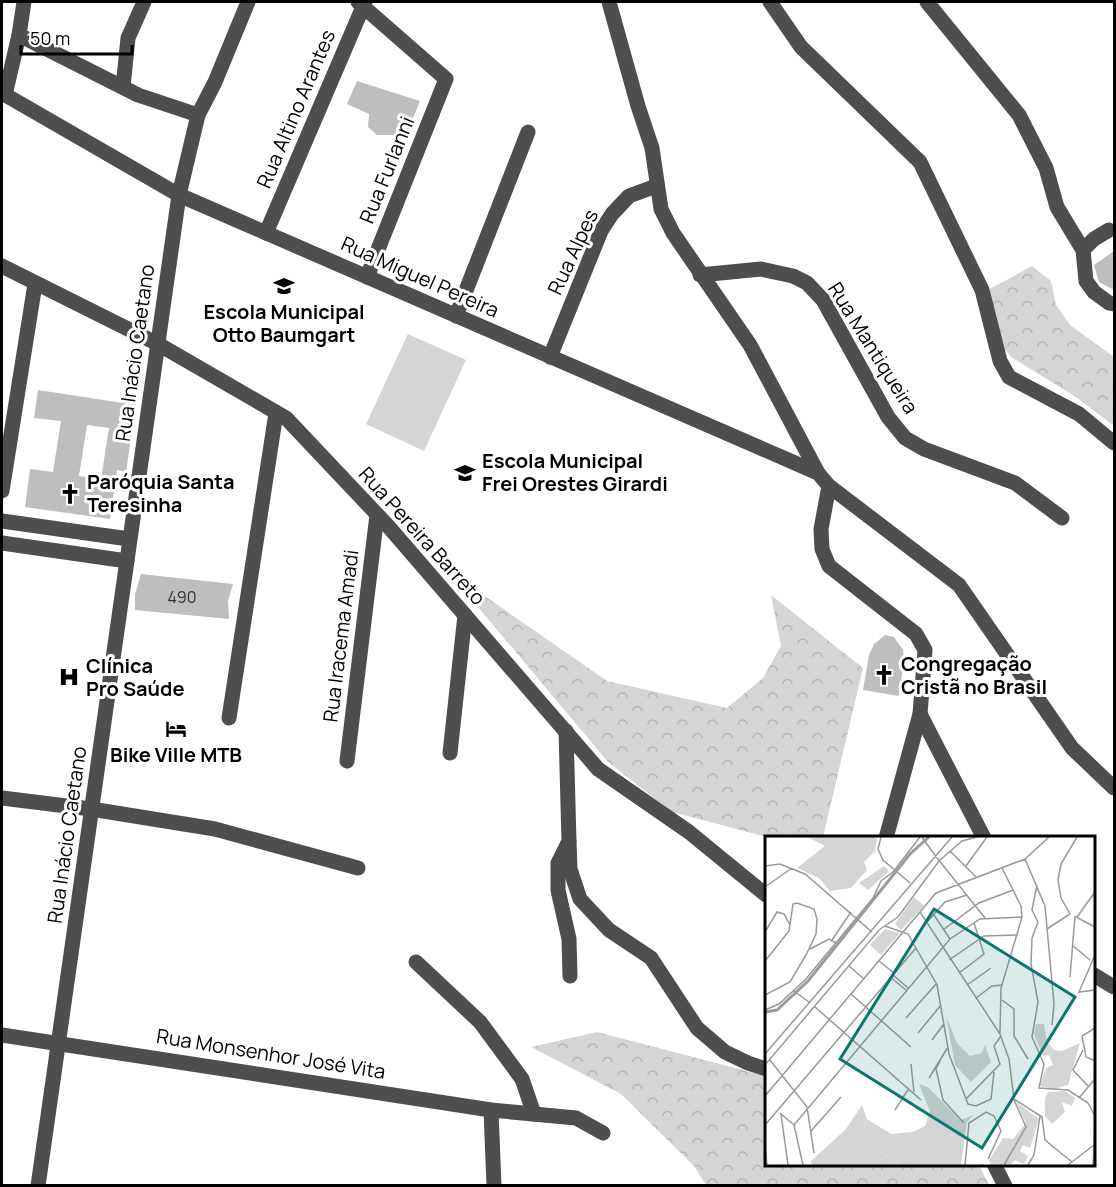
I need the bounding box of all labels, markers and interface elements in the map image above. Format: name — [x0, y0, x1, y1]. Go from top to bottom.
scale bar — [21, 18, 132, 56]
street label: Rua Altino Arantes — [250, 25, 341, 192]
text: 50 m — [30, 26, 70, 50]
street label: Rua Furlanni — [353, 112, 420, 227]
street label: Rua Alpes — [541, 205, 604, 299]
street label: Rua Miguel Pereira — [337, 230, 503, 323]
street label: Rua Inácio Caetano — [109, 263, 160, 443]
school or university icon: Escola Municipal Otto Baumgart — [272, 274, 296, 298]
street label: Rua Mantiqueira — [822, 277, 925, 419]
place label: Escola Municipal Otto Baumgart — [203, 298, 365, 348]
place label: Escola Municipal Frei Orestes Girardi — [482, 447, 668, 497]
street label: Rua Pereira Barreto — [353, 461, 492, 611]
school or university icon: Escola Municipal Frei Orestes Girardi — [453, 461, 477, 485]
place label: Paróquia Santa Teresinha — [87, 468, 235, 518]
church icon: Paróquia Santa Teresinha — [58, 482, 82, 506]
street label: Rua Iracema Amadi — [317, 548, 364, 724]
house number: 490 — [168, 586, 196, 608]
place label: Congregação Cristã no Brasil — [901, 650, 1047, 700]
place label: Clínica Pro Saúde — [86, 652, 184, 702]
church icon: Congregação Cristã no Brasil — [872, 663, 896, 687]
hospital icon: Clínica Pro Saúde — [57, 665, 81, 689]
hotel icon: Bike Ville MTB — [164, 717, 188, 741]
place label: Bike Ville MTB — [110, 741, 242, 768]
street label: Rua Inácio Caetano — [41, 745, 92, 925]
inset map — [765, 836, 1095, 1166]
street label: Rua Monsenhor José Vita — [155, 1022, 387, 1085]

